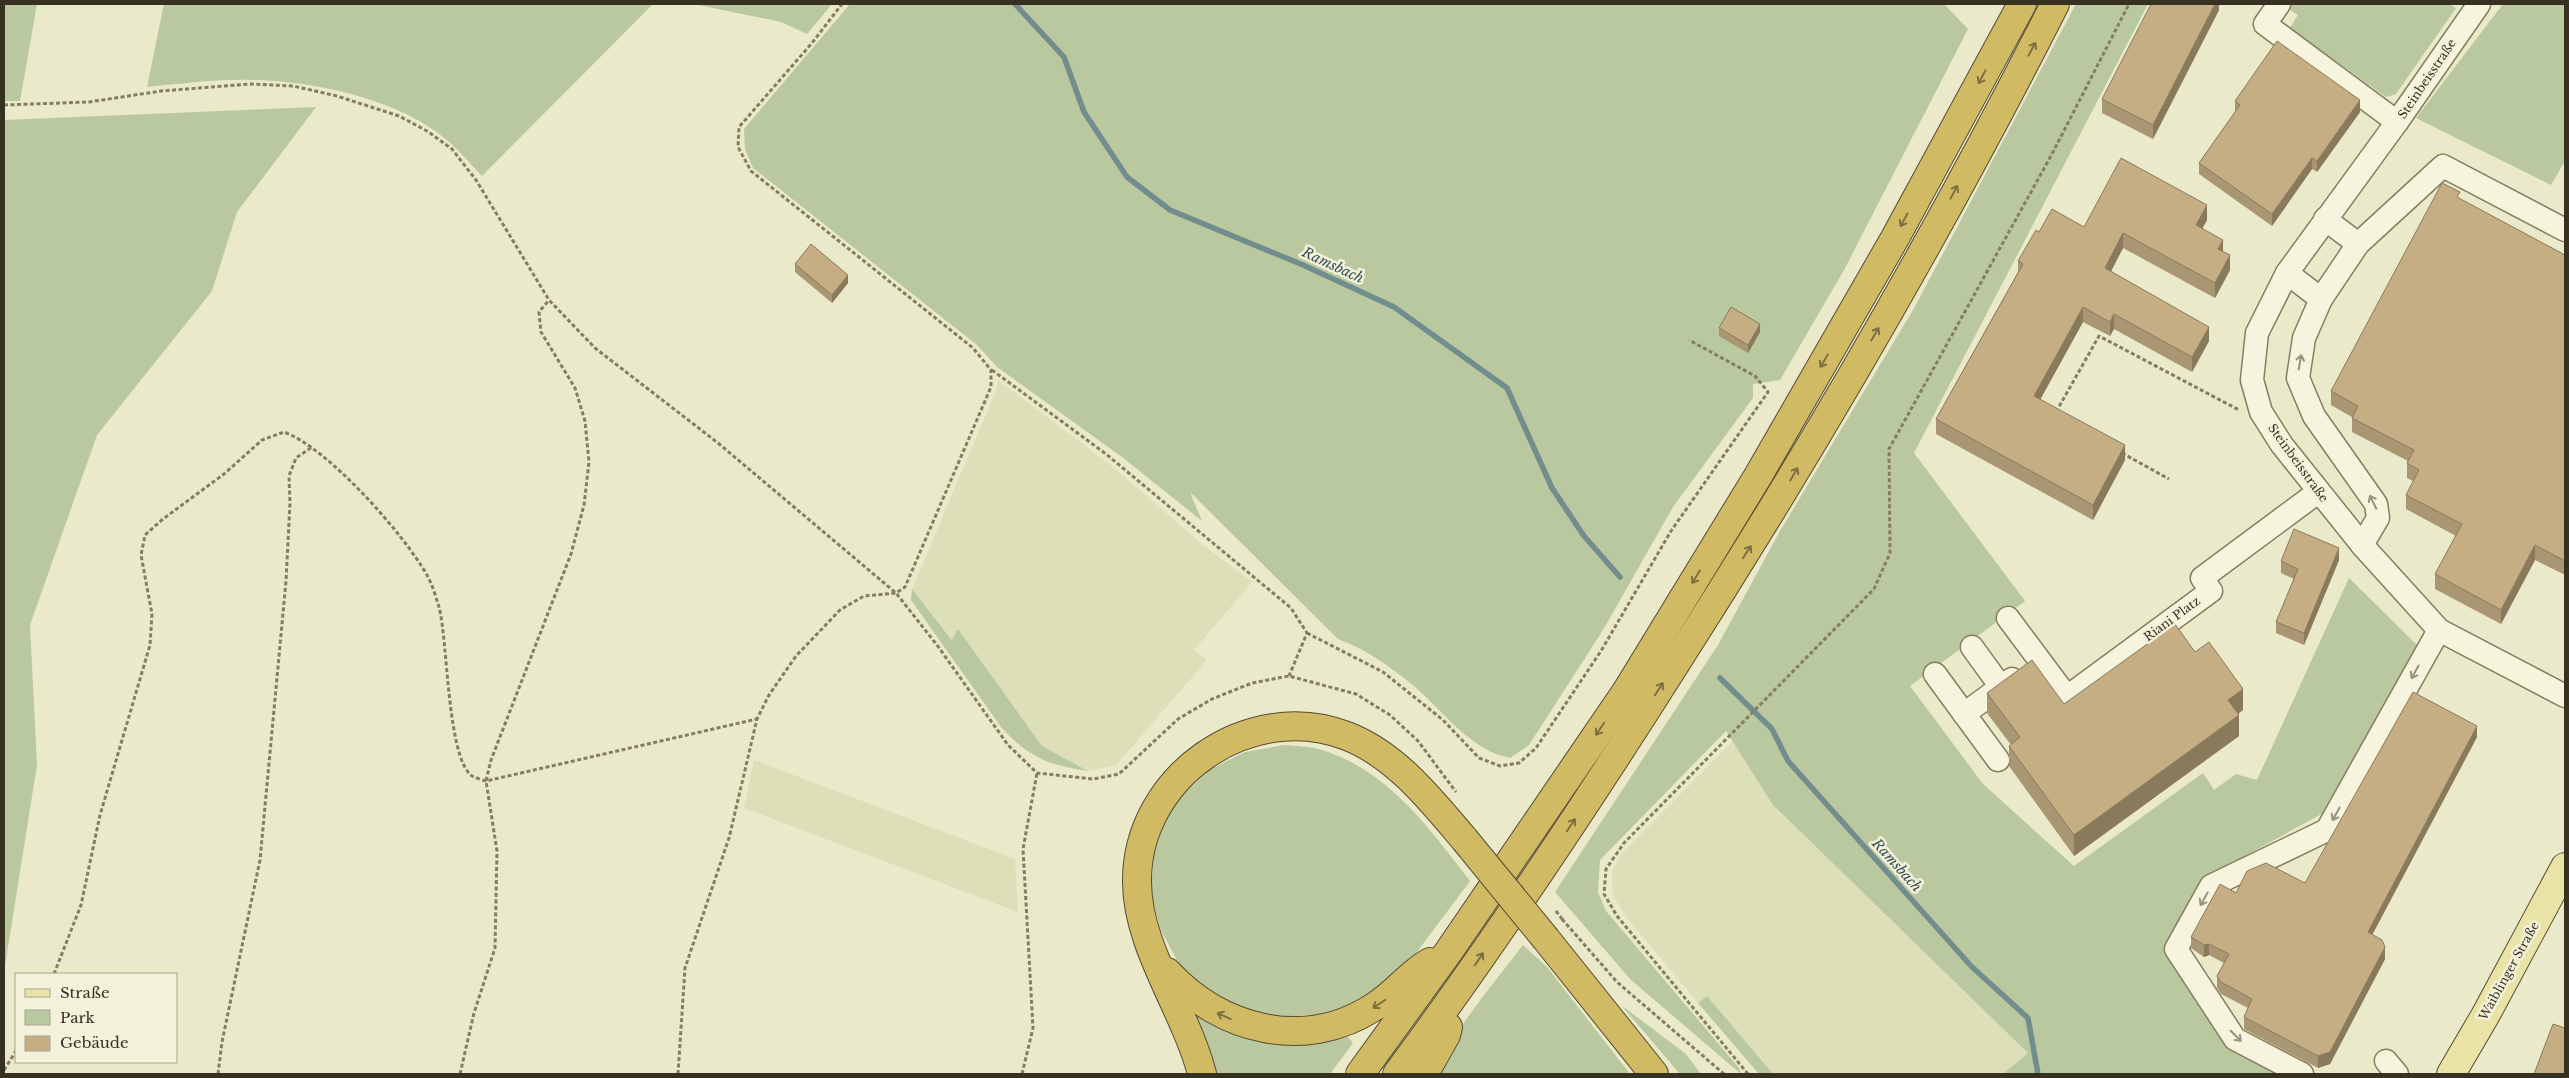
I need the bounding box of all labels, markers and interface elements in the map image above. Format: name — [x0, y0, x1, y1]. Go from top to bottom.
street label: Steinbeisstraße — [2394, 36, 2459, 122]
one-way arrow — [2027, 42, 2037, 57]
one-way arrow — [1977, 70, 1987, 85]
one-way arrow — [1950, 185, 1959, 200]
one-way arrow — [1899, 213, 1909, 227]
water label: Ramsbach — [1298, 243, 1367, 287]
one-way arrow — [1870, 327, 1880, 341]
one-way arrow — [1818, 354, 1828, 368]
one-way arrow — [2296, 354, 2306, 370]
street label: Steinbeisstraße — [2265, 421, 2332, 505]
one-way arrow — [1789, 468, 1799, 482]
one-way arrow — [2368, 495, 2378, 510]
one-way arrow — [1742, 545, 1752, 559]
one-way arrow — [1691, 569, 1701, 583]
street label: Riani Platz — [2141, 593, 2203, 644]
one-way arrow — [2410, 665, 2420, 680]
one-way arrow — [1655, 682, 1665, 696]
one-way arrow — [1595, 722, 1605, 736]
one-way arrow — [2331, 807, 2341, 822]
one-way arrow — [1565, 818, 1576, 832]
water label: Ramsbach — [1868, 834, 1926, 895]
one-way arrow — [2198, 892, 2208, 906]
street label: Waiblinger Straße — [2475, 919, 2542, 1024]
one-way arrow — [1475, 953, 1485, 967]
legend — [15, 973, 178, 1063]
text: Straße — [60, 983, 110, 1002]
one-way arrow — [1372, 999, 1386, 1009]
text: Park — [60, 1008, 96, 1027]
one-way arrow — [1217, 1010, 1232, 1020]
one-way arrow — [2230, 1030, 2242, 1042]
text: Gebäude — [60, 1033, 129, 1052]

